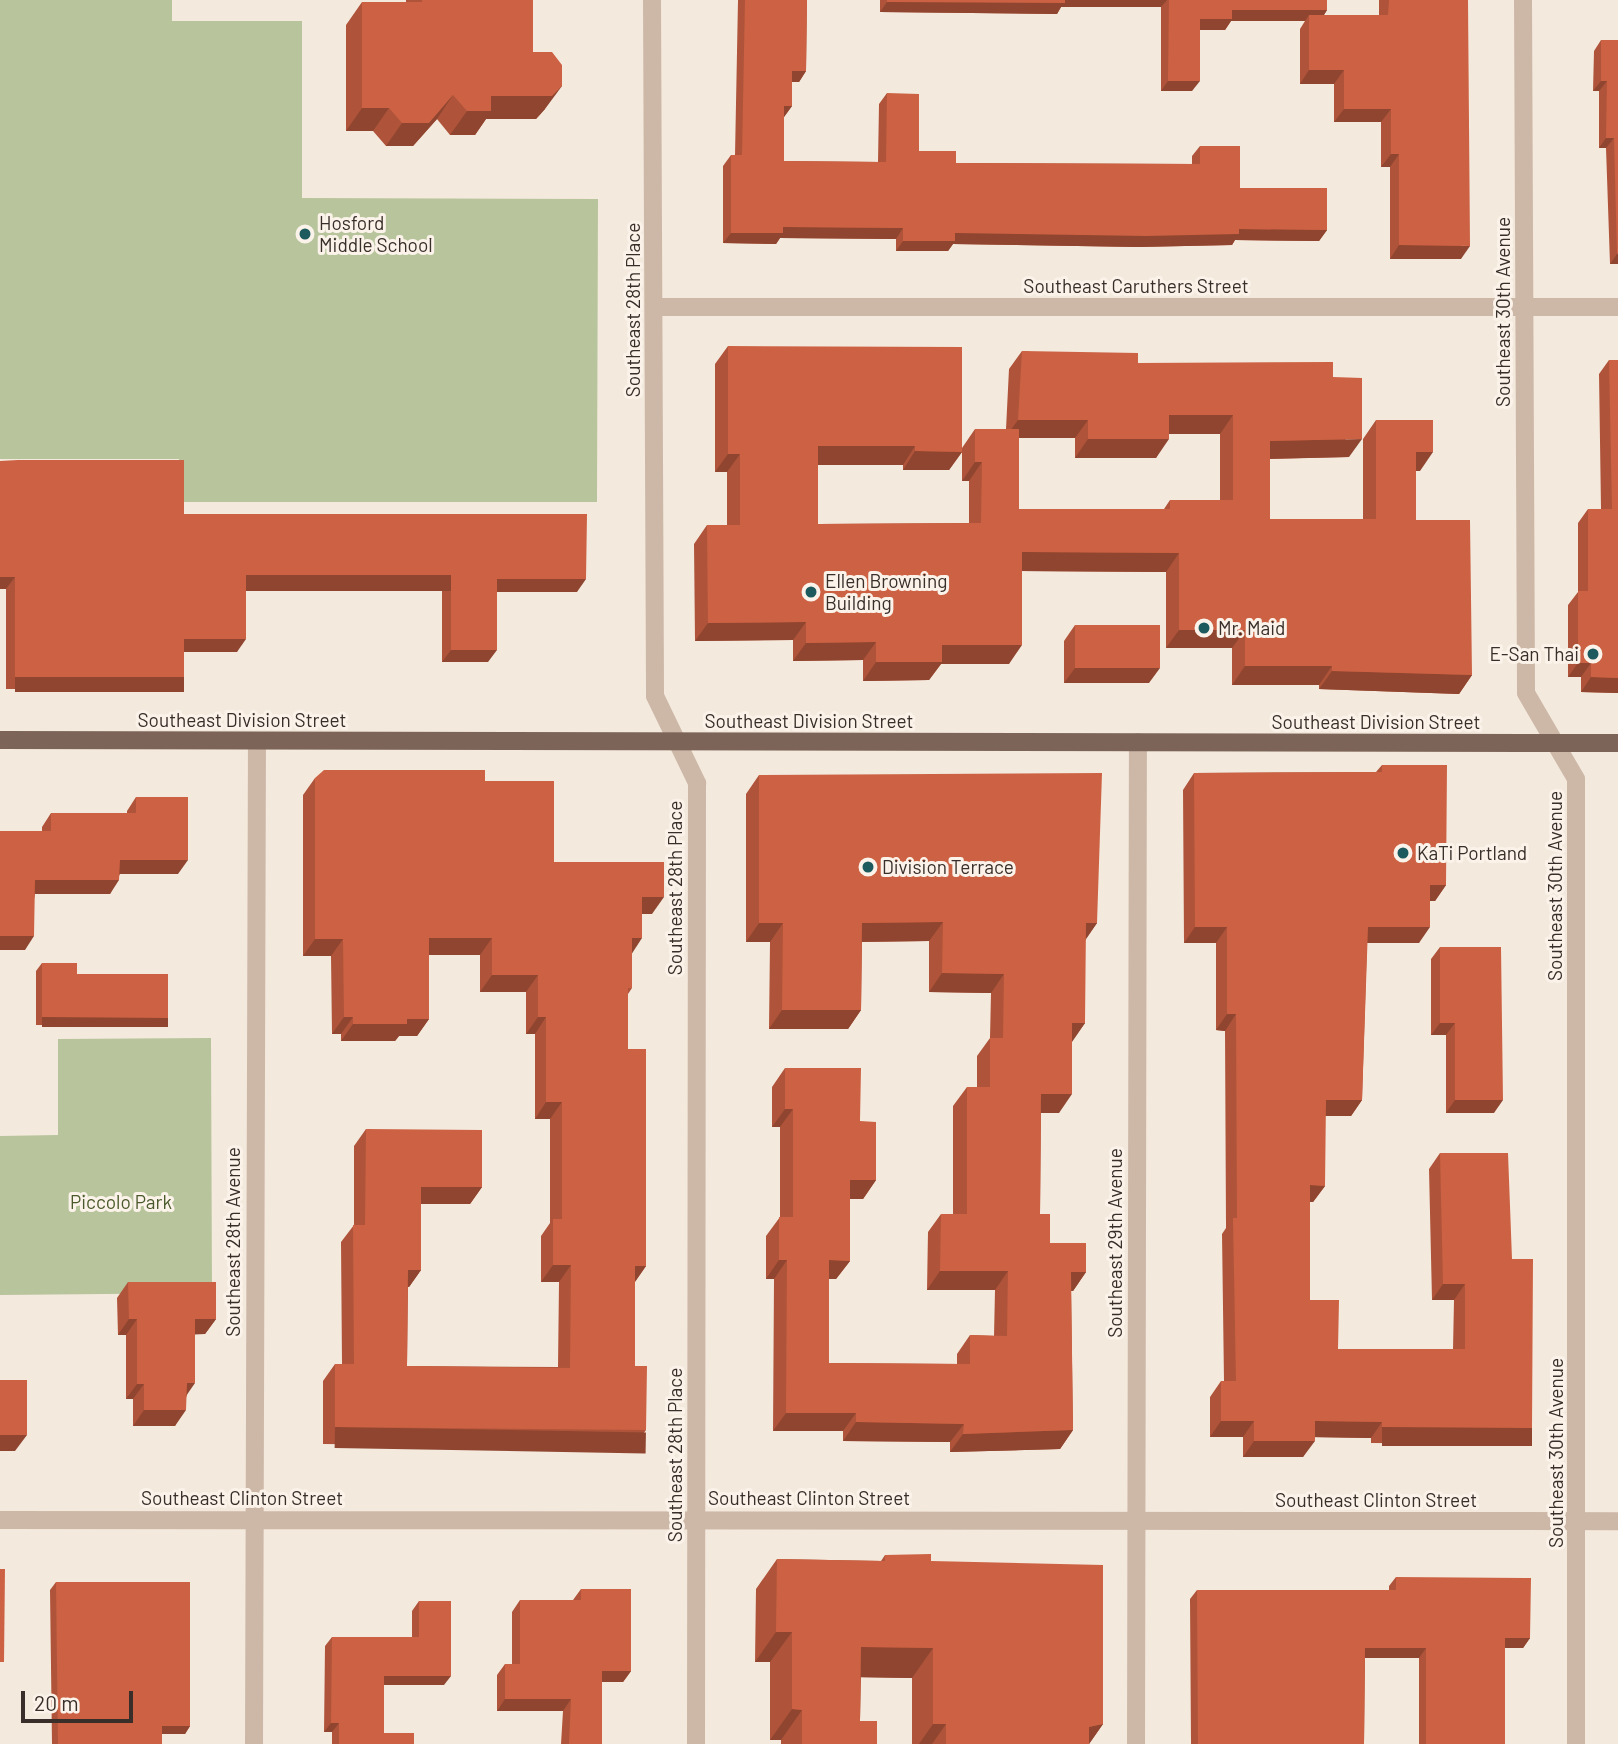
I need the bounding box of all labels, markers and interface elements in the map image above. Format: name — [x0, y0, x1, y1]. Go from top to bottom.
place label: Hosford Middle School — [319, 212, 433, 256]
street label: Southeast 30th Avenue — [1492, 217, 1514, 407]
street label: Southeast 28th Place — [622, 223, 644, 397]
marker: Hosford Middle School — [297, 226, 313, 242]
street label: Southeast Caruthers Street — [1023, 275, 1249, 297]
place label: Ellen Browning Building — [825, 570, 947, 614]
marker: Ellen Browning Building — [803, 584, 819, 600]
place label: Mr. Maid — [1218, 617, 1285, 639]
marker: Mr. Maid — [1196, 620, 1212, 636]
place label: E-San Thai — [1490, 643, 1579, 665]
marker: E-San Thai — [1585, 646, 1601, 662]
street label: Southeast Division Street — [138, 709, 346, 731]
street label: Southeast Division Street — [705, 710, 913, 732]
street label: Southeast Division Street — [1272, 711, 1480, 733]
street label: Southeast 30th Avenue — [1544, 791, 1566, 981]
street label: Southeast 28th Place — [664, 801, 686, 975]
place label: KaTi Portland — [1417, 842, 1527, 864]
marker: KaTi Portland — [1395, 845, 1411, 861]
place label: Division Terrace — [882, 856, 1014, 878]
marker: Division Terrace — [860, 859, 876, 875]
street label: Southeast 28th Avenue — [222, 1147, 244, 1337]
street label: Southeast 29th Avenue — [1104, 1148, 1126, 1338]
park label: Piccolo Park — [70, 1191, 172, 1213]
street label: Southeast 30th Avenue — [1545, 1358, 1567, 1548]
street label: Southeast 28th Place — [664, 1368, 686, 1542]
street label: Southeast Clinton Street — [141, 1487, 343, 1509]
street label: Southeast Clinton Street — [708, 1487, 910, 1509]
street label: Southeast Clinton Street — [1275, 1489, 1477, 1511]
scale bar — [24, 1678, 136, 1722]
text: 20 m — [34, 1690, 79, 1715]

